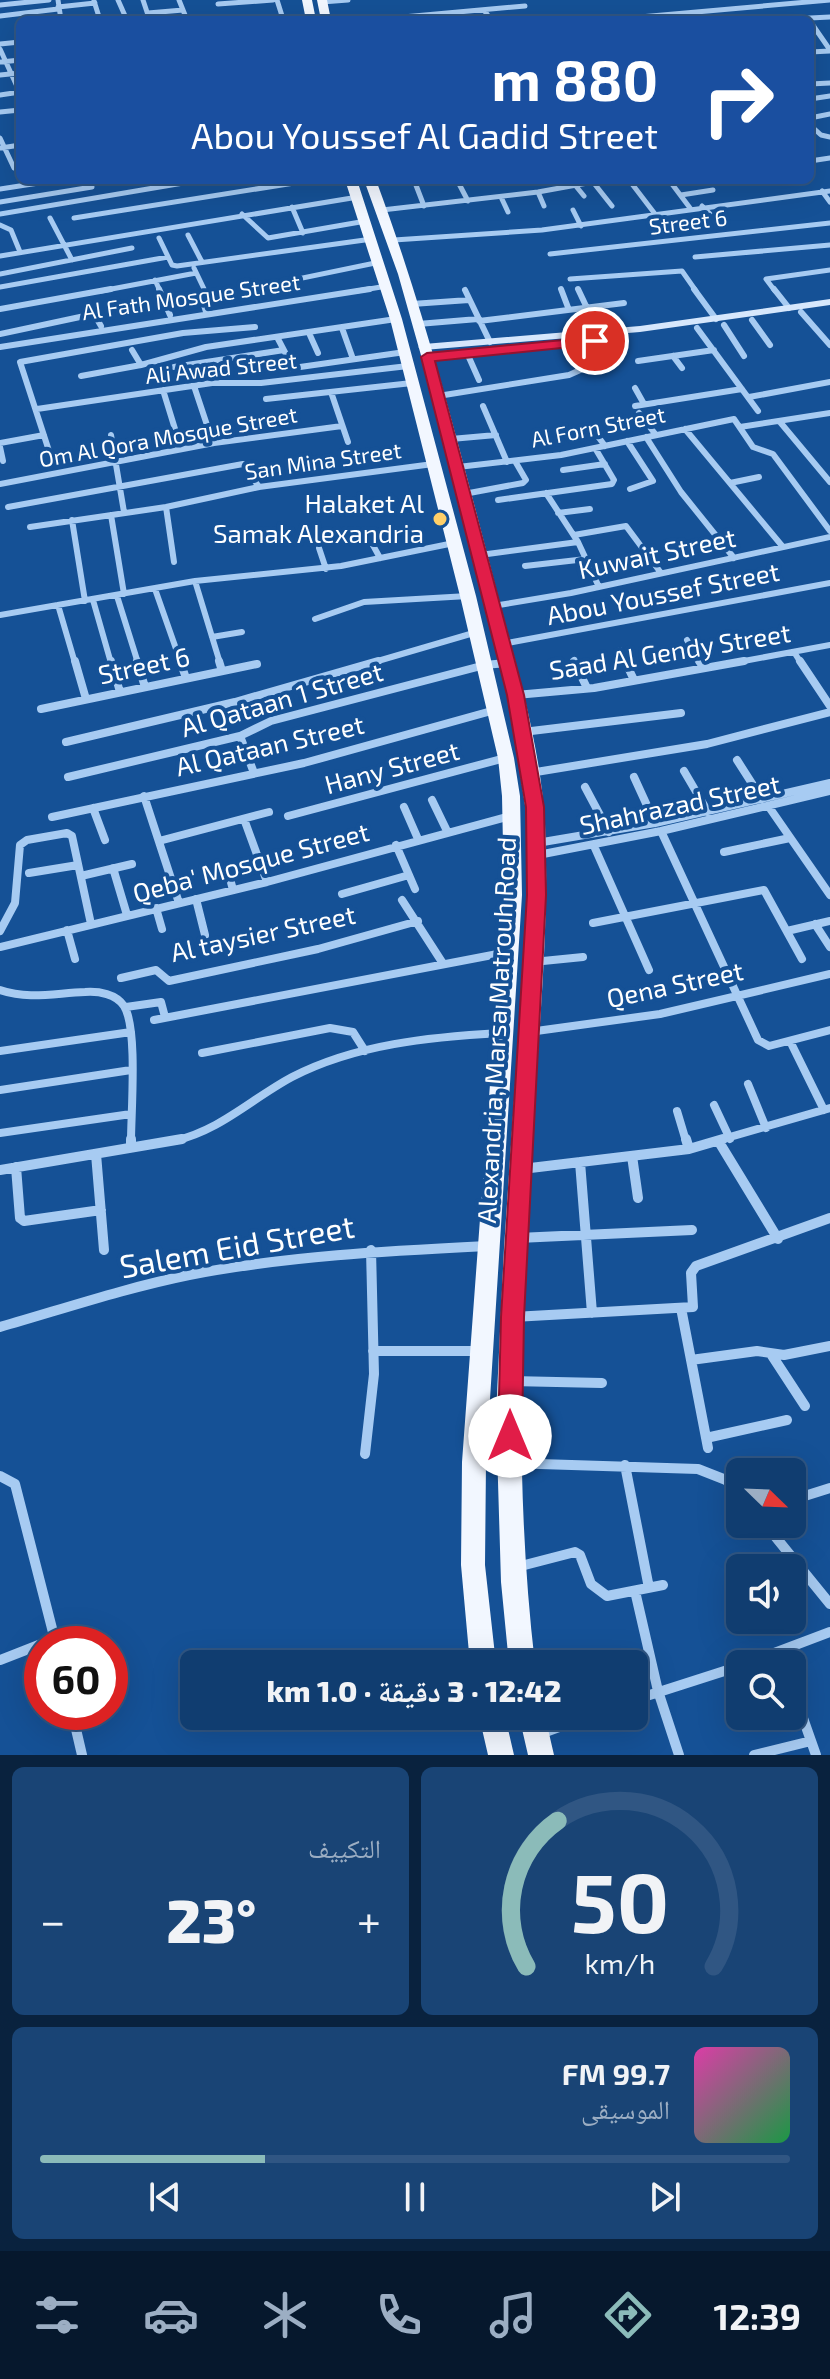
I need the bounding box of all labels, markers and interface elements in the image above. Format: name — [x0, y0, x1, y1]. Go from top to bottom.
text: 880 m — [491, 45, 658, 112]
icon: right — [686, 48, 790, 152]
text: Abou Youssef Al Gadid Street — [191, 113, 658, 156]
street label: Street 6 — [647, 203, 728, 239]
street label: Al Fath Mosque Street — [80, 268, 302, 324]
pin — [561, 307, 629, 375]
icon: arrive — [573, 319, 617, 363]
street label: Ali Awad Street — [144, 346, 298, 388]
street label: Om Al Qora Mosque Street — [37, 400, 299, 473]
street label: Al Forn Street — [528, 400, 667, 452]
street label: San Mina Street — [243, 436, 403, 484]
place label: Halaket Al Samak Alexandria — [213, 487, 424, 548]
marker: Halaket Al Samak Alexandria — [431, 510, 449, 528]
street label: Kuwait Street — [575, 521, 738, 584]
street label: Abou Youssef Street — [544, 555, 782, 630]
street label: Saad Al Gendy Street — [547, 616, 793, 685]
street label: Street 6 — [95, 640, 192, 689]
street label: Al Qataan 1 Street — [177, 655, 386, 742]
street label: Al Qataan Street — [172, 708, 367, 781]
street label: Hany Street — [321, 734, 462, 799]
street label: Shahrazad Street — [577, 767, 783, 840]
street label: Qeba' Mosque Street — [129, 815, 372, 908]
street label: Alexandria, Marsa Matrouh Road — [470, 836, 521, 1224]
street label: Al taysier Street — [167, 898, 358, 967]
street label: Qena Street — [604, 954, 746, 1013]
street label: Salem Eid Street — [116, 1206, 357, 1284]
position arrow — [468, 1394, 552, 1478]
north arrow — [726, 1458, 806, 1538]
map controls — [726, 1458, 806, 1730]
button: sound — [726, 1554, 806, 1634]
speed limit sign: 60 — [24, 1626, 128, 1730]
button: search — [726, 1650, 806, 1730]
text: 12:42 · 3 دقيقة · 1.0 km — [266, 1672, 562, 1708]
text: التكييف — [308, 1832, 381, 1863]
text: 50 — [570, 1850, 669, 1950]
text: 23° — [166, 1883, 256, 1955]
text: − — [40, 1893, 66, 1946]
text: + — [357, 1893, 381, 1946]
text: km/h — [584, 1945, 655, 1980]
text: 99.7 FM — [562, 2055, 670, 2091]
text: الموسيقى — [581, 2093, 670, 2124]
icon: previous — [143, 2175, 187, 2219]
icon: pause — [393, 2175, 437, 2219]
icon: next — [643, 2175, 687, 2219]
icon: filters — [29, 2287, 85, 2343]
icon: car — [143, 2287, 199, 2343]
icon: climate — [257, 2287, 313, 2343]
icon: phone — [371, 2287, 427, 2343]
icon: music — [485, 2287, 541, 2343]
icon: directions — [600, 2287, 656, 2343]
text: 12:39 — [714, 2294, 801, 2337]

